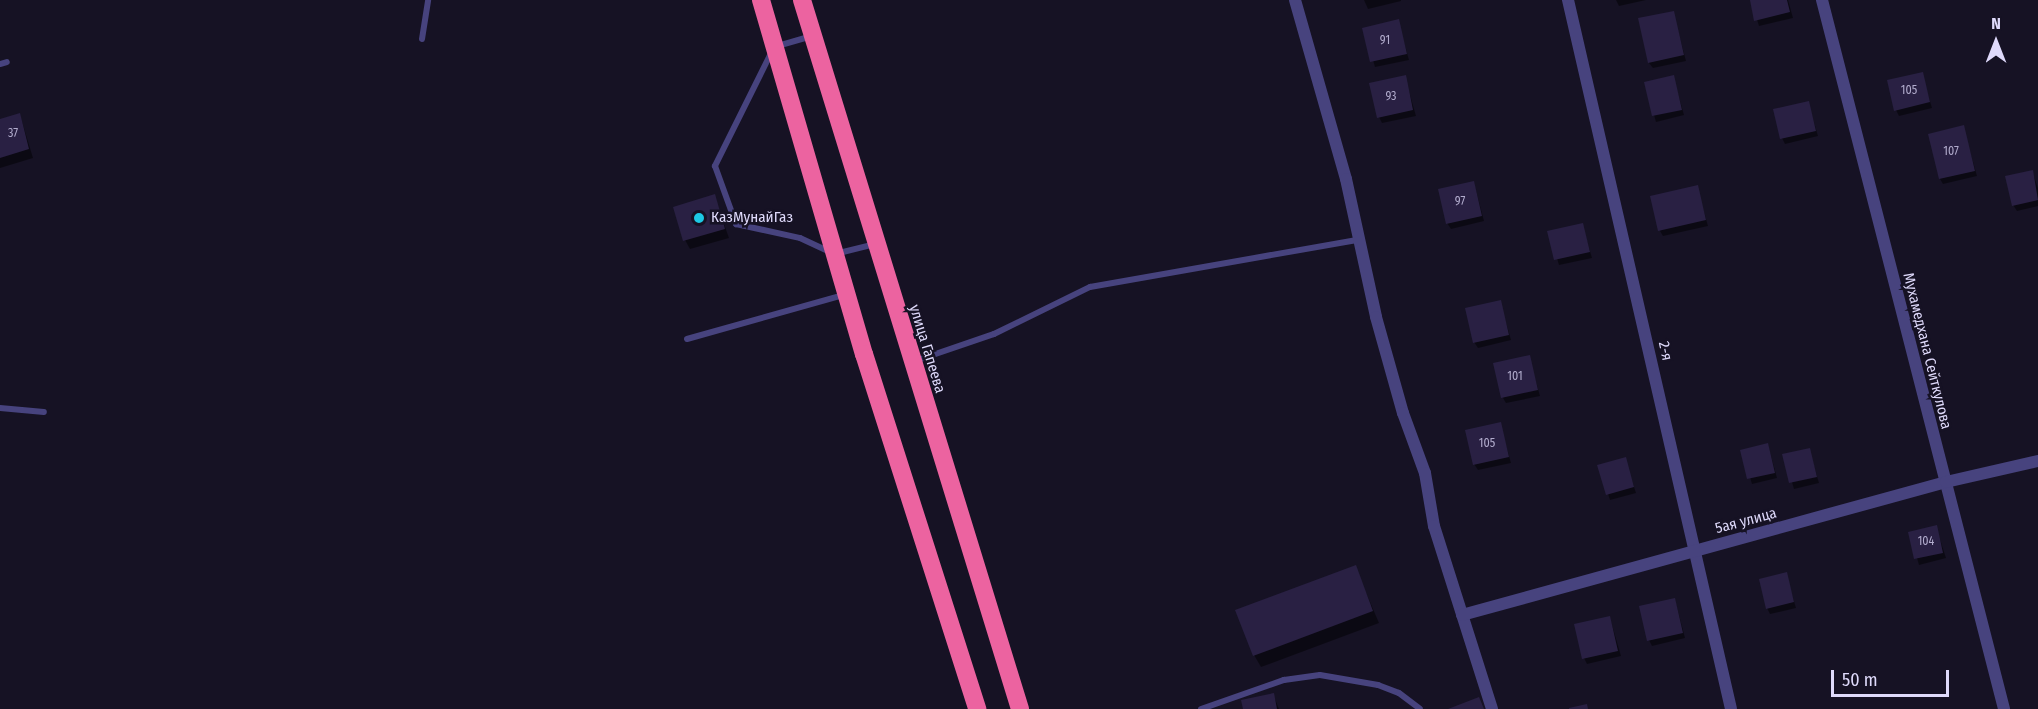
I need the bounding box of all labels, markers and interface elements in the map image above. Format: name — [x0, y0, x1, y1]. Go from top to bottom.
north arrow — [1966, 12, 2026, 72]
text: N — [1991, 14, 2001, 33]
house number: 91 — [1380, 34, 1390, 48]
house number: 105 — [1901, 84, 1917, 98]
house number: 93 — [1385, 90, 1397, 104]
house number: 37 — [8, 127, 18, 141]
house number: 107 — [1943, 145, 1959, 159]
house number: 97 — [1455, 195, 1465, 209]
place label: КазМунайГаз — [711, 209, 793, 227]
marker: КазМунайГаз — [692, 211, 706, 225]
street label: Мухамедхана Сейткулова — [1899, 271, 1955, 431]
street label: улица Гапеева — [905, 303, 949, 395]
street label: 2-я — [1654, 340, 1676, 362]
house number: 101 — [1507, 370, 1523, 384]
house number: 105 — [1479, 437, 1495, 451]
street label: 5ая улица — [1713, 504, 1779, 538]
house number: 104 — [1918, 535, 1934, 549]
scale bar — [1834, 658, 1952, 696]
text: 50 m — [1842, 669, 1878, 691]

